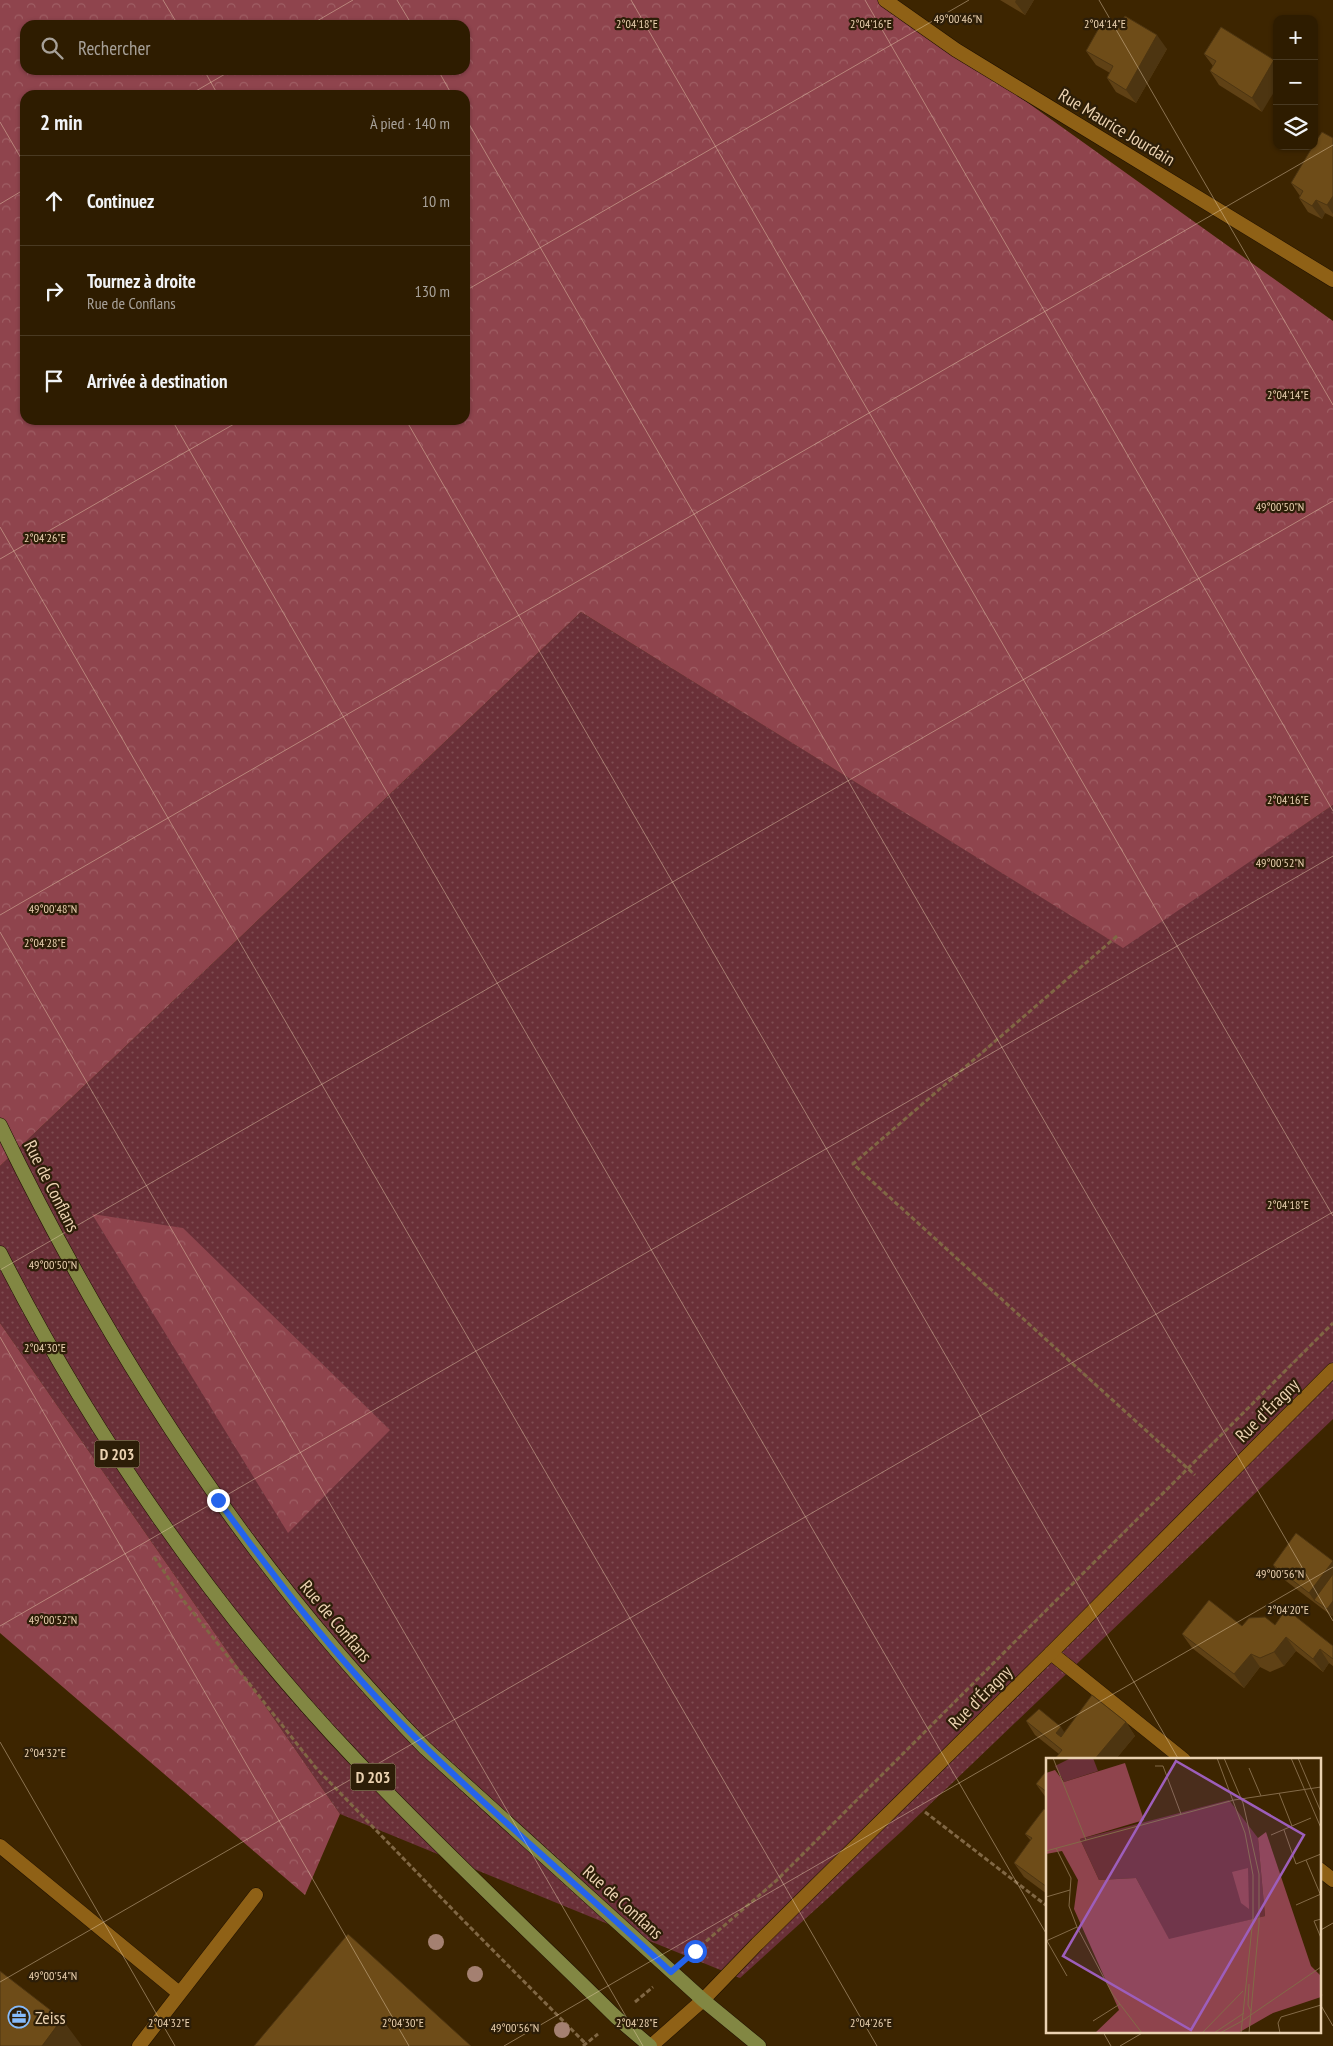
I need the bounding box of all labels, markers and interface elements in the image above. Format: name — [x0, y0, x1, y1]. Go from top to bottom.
text: 49°00'46"N — [934, 11, 982, 26]
map controls — [1273, 15, 1318, 150]
button: + — [1273, 15, 1318, 60]
text: 2°04'18"E — [616, 16, 658, 31]
text: 2°04'16"E — [850, 16, 892, 31]
text: 2°04'14"E — [1084, 16, 1126, 31]
search box — [20, 20, 470, 75]
icon: search — [38, 34, 66, 62]
text: Rechercher — [78, 36, 150, 60]
button: − — [1273, 60, 1318, 105]
street label: Rue Maurice Jourdain — [1054, 83, 1180, 171]
button: layers — [1273, 105, 1318, 150]
text: 2 min — [40, 109, 82, 136]
text: À pied · 140 m — [370, 113, 450, 133]
icon: ahead — [40, 187, 68, 215]
text: Continuez — [87, 189, 154, 213]
text: 10 m — [422, 191, 450, 211]
text: Tournez à droite — [87, 269, 196, 293]
icon: right — [40, 277, 68, 305]
text: 130 m — [415, 281, 450, 301]
text: Rue de Conflans — [87, 293, 176, 313]
icon: arrive — [40, 367, 68, 395]
text: Arrivée à destination — [87, 369, 228, 393]
text: 2°04'14"E — [1267, 387, 1309, 402]
text: 49°00'50"N — [1256, 499, 1304, 514]
text: 2°04'26"E — [24, 530, 66, 545]
text: 2°04'16"E — [1267, 792, 1309, 807]
text: 49°00'52"N — [1256, 855, 1304, 870]
text: 49°00'48"N — [29, 901, 77, 916]
text: 2°04'28"E — [24, 935, 66, 950]
street label: Rue de Conflans — [19, 1136, 85, 1236]
text: 2°04'18"E — [1267, 1197, 1309, 1212]
text: 49°00'50"N — [29, 1257, 77, 1272]
text: 2°04'30"E — [24, 1340, 66, 1355]
street label: Rue d'Éragny — [1230, 1373, 1304, 1447]
road number: D 203 — [94, 1440, 140, 1468]
route end — [207, 1489, 230, 1512]
text: 49°00'56"N — [1256, 1566, 1304, 1581]
street label: Rue de Conflans — [295, 1575, 377, 1667]
text: 2°04'20"E — [1267, 1602, 1309, 1617]
text: 49°00'52"N — [29, 1612, 77, 1627]
street label: Rue d'Éragny — [943, 1660, 1017, 1734]
text: 2°04'32"E — [24, 1745, 66, 1760]
inset map — [1046, 1758, 1320, 2034]
road number: D 203 — [350, 1764, 396, 1790]
street label: Rue de Conflans — [578, 1860, 668, 1944]
route start — [684, 1940, 707, 1963]
text: 49°00'54"N — [29, 1968, 77, 1983]
office icon: Zeiss — [7, 2005, 31, 2029]
place label: Zeiss — [35, 2006, 66, 2029]
text: 2°04'32"E — [148, 2015, 190, 2030]
text: 2°04'30"E — [382, 2015, 424, 2030]
text: 2°04'28"E — [616, 2015, 658, 2030]
text: 2°04'26"E — [850, 2015, 892, 2030]
text: 49°00'56"N — [491, 2020, 539, 2035]

